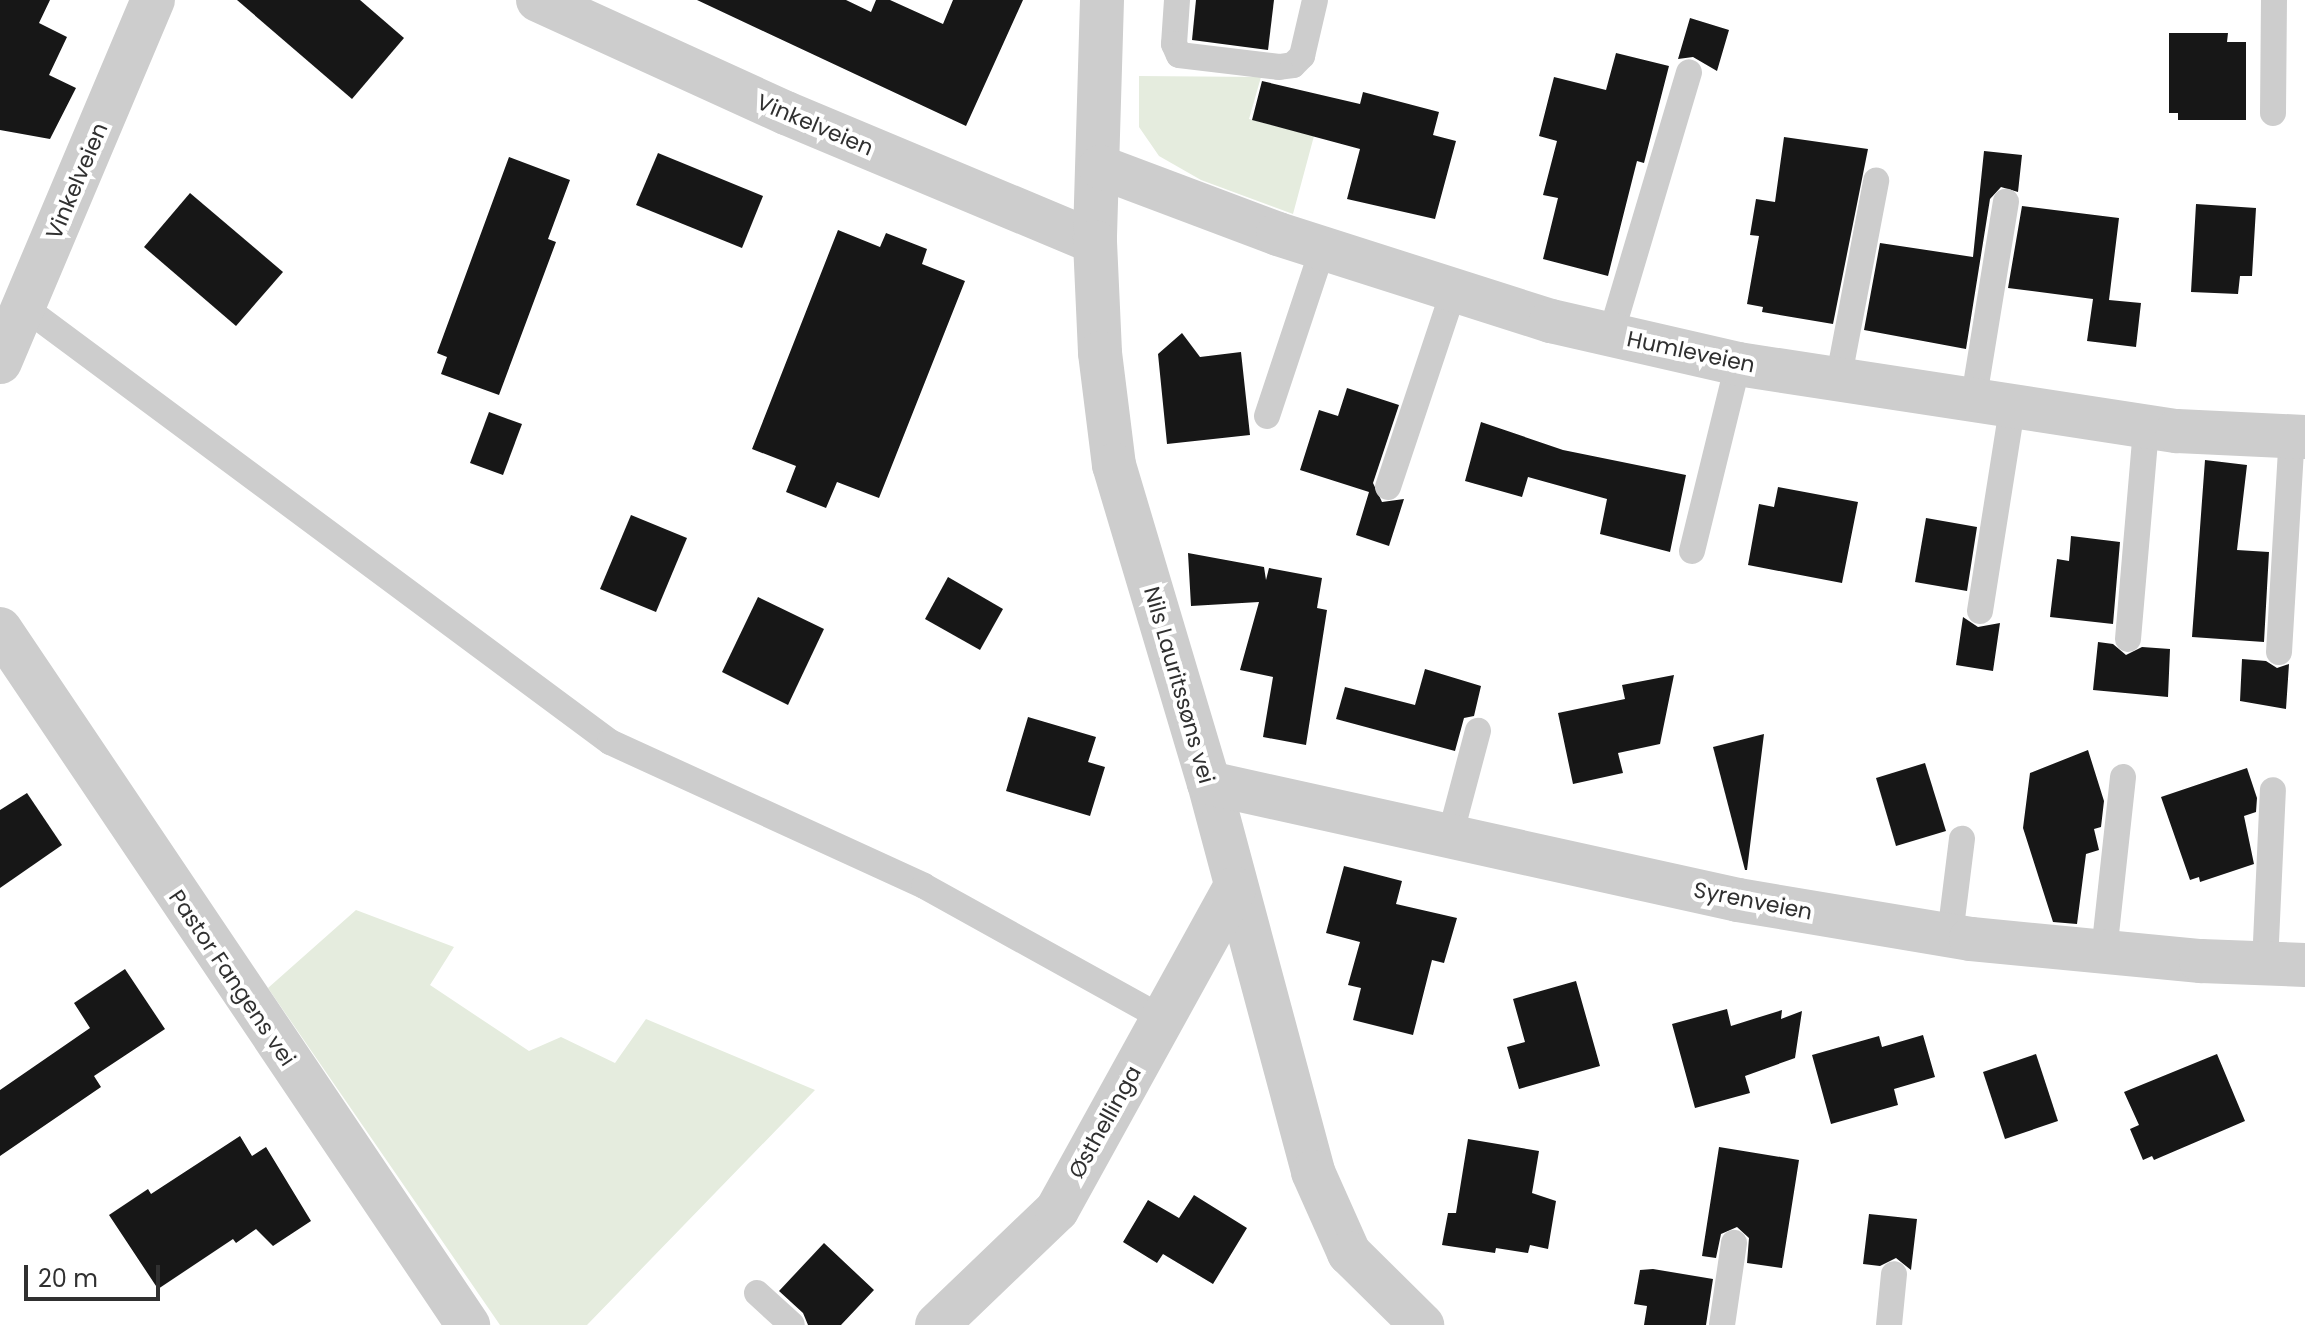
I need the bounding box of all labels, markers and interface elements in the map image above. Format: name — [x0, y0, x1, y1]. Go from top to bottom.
street label: Vinkelveien — [753, 89, 877, 161]
street label: Vinkelveien — [41, 119, 113, 243]
street label: Humleveien — [1625, 326, 1757, 378]
street label: Nils Lauritssøns vei — [1138, 584, 1220, 786]
street label: Syrenveien — [1691, 877, 1815, 925]
street label: Pastor Fangens vei — [163, 885, 301, 1071]
street label: Østhellinga — [1063, 1061, 1147, 1183]
scale bar — [28, 1249, 164, 1299]
text: 20 m — [38, 1262, 98, 1295]

